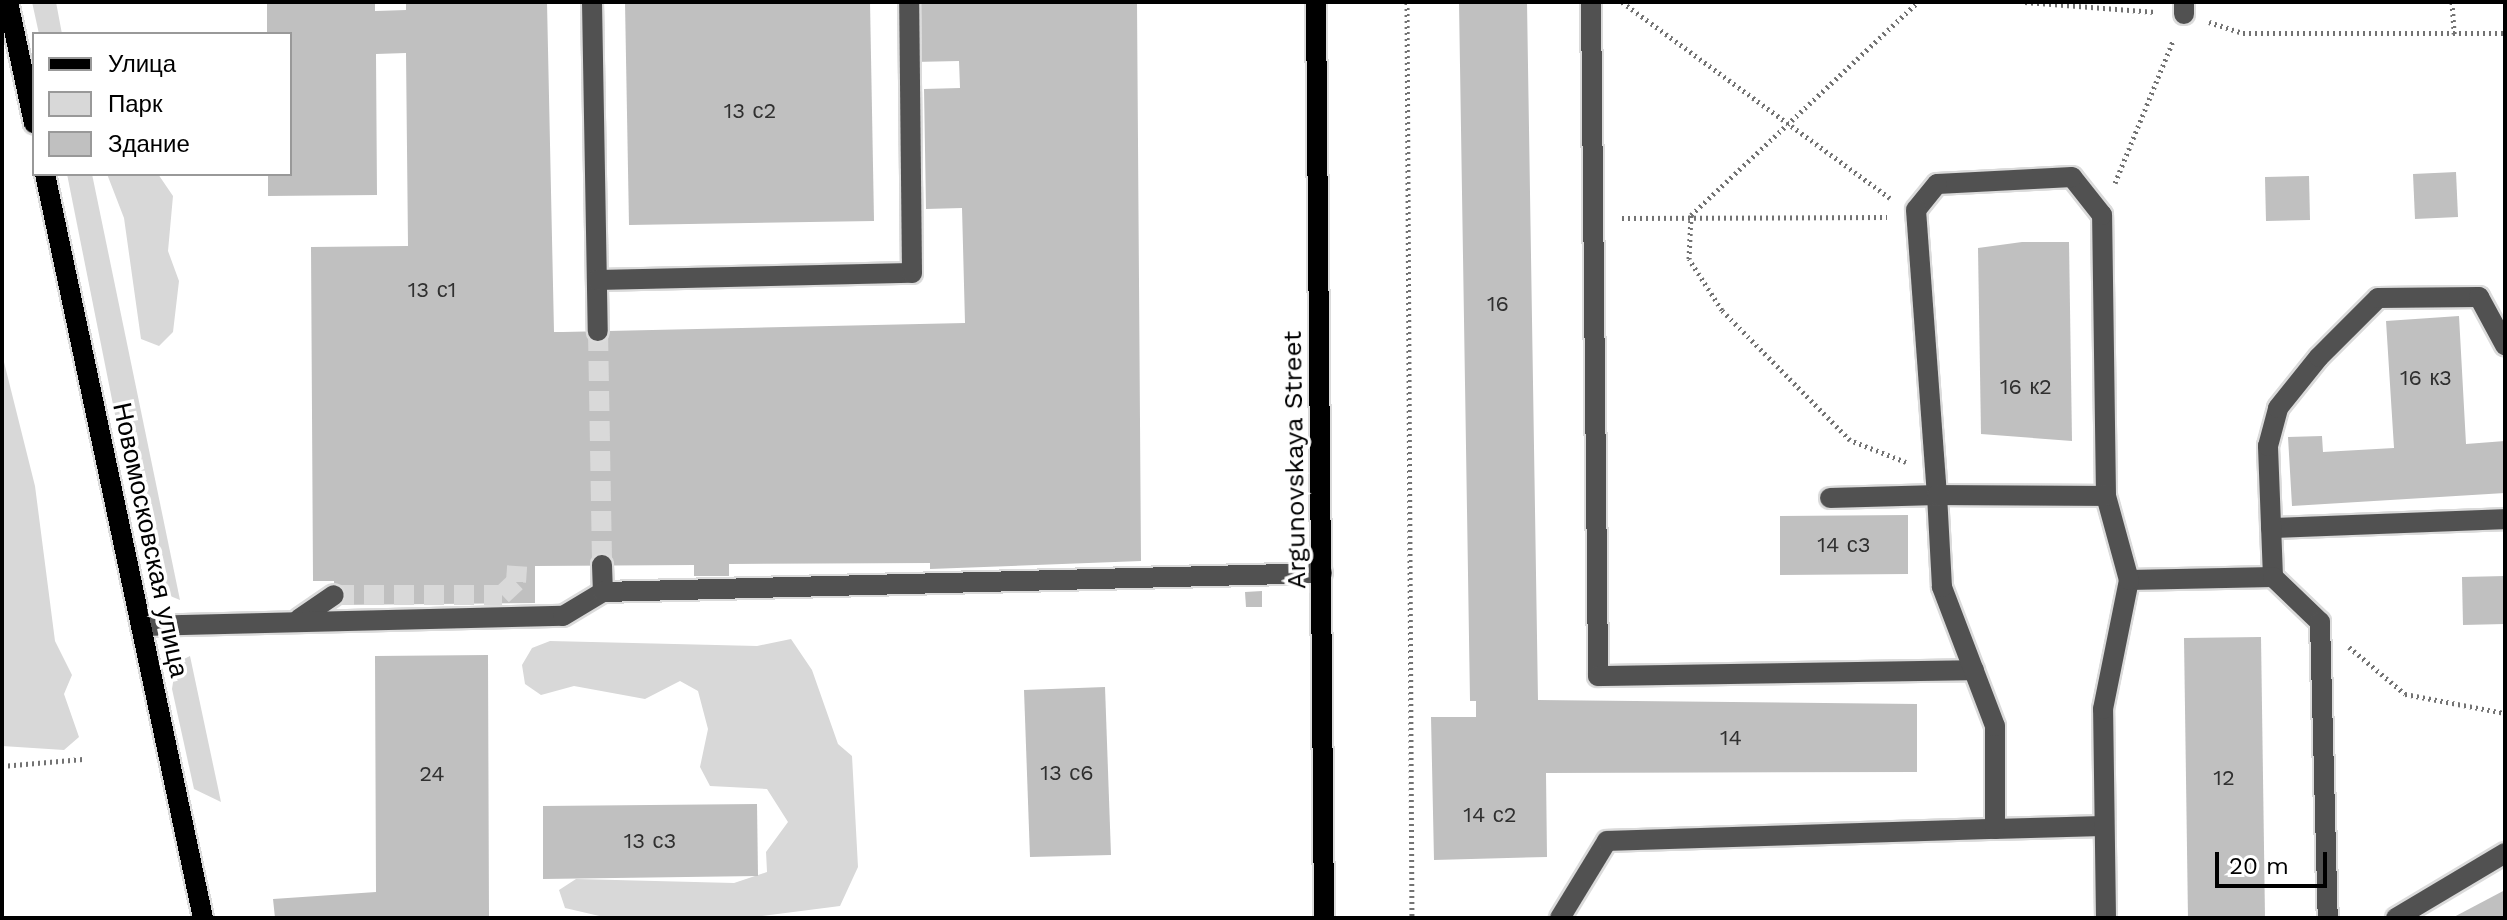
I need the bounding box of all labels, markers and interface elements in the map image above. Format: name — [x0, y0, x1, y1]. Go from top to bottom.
legend — [32, 32, 292, 176]
text: Улица — [108, 50, 176, 78]
text: Парк — [108, 90, 162, 118]
house number: 13 с2 — [724, 98, 776, 124]
text: Здание — [108, 130, 190, 158]
house number: 13 с1 — [408, 277, 456, 303]
house number: 16 — [1487, 291, 1509, 317]
street label: Argunovskaya Street — [1277, 330, 1313, 590]
house number: 16 к3 — [2400, 365, 2452, 391]
house number: 16 к2 — [2000, 374, 2052, 400]
street label: Новомосковская улица — [106, 400, 194, 680]
house number: 14 с3 — [1817, 532, 1871, 558]
house number: 14 — [1720, 725, 1742, 751]
house number: 13 с6 — [1040, 760, 1094, 786]
house number: 24 — [419, 761, 445, 787]
house number: 12 — [2213, 765, 2235, 791]
house number: 14 с2 — [1463, 802, 1517, 828]
house number: 13 с3 — [624, 828, 676, 854]
scale bar — [2219, 836, 2331, 886]
text: 20 m — [2229, 852, 2289, 880]

